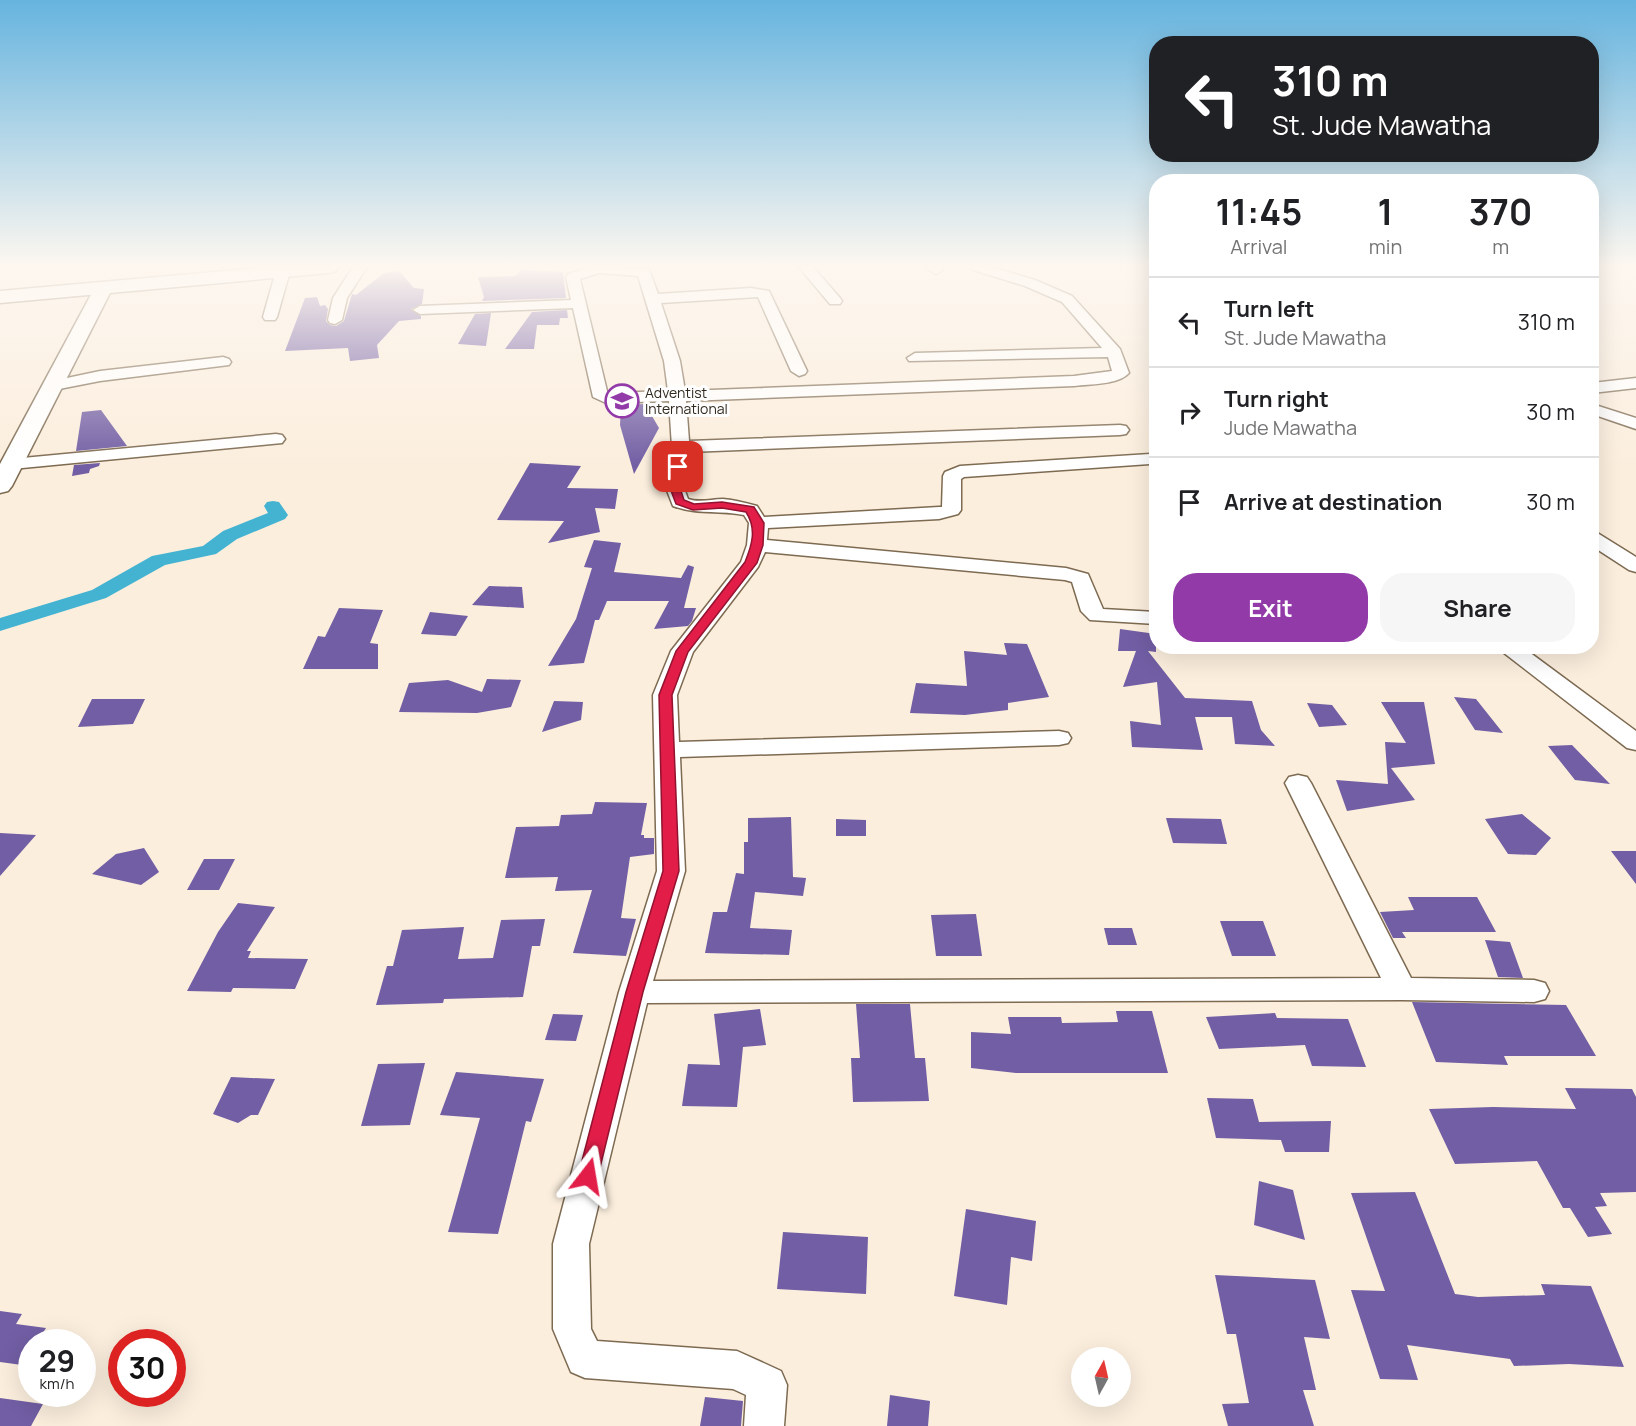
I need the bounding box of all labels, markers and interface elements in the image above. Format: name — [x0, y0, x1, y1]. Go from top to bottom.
text: 310 m — [1272, 51, 1389, 109]
icon: left — [1173, 60, 1251, 138]
text: St. Jude Mawatha — [1272, 106, 1491, 143]
text: 11:45 — [1215, 187, 1302, 236]
text: 1 — [1378, 187, 1393, 236]
text: 370 — [1469, 187, 1533, 236]
text: Arrival — [1230, 233, 1287, 260]
text: min — [1369, 233, 1402, 260]
text: m — [1492, 233, 1509, 260]
text: Turn left — [1224, 294, 1314, 324]
icon: left — [1173, 306, 1206, 339]
text: 310 m — [1518, 307, 1575, 337]
text: St. Jude Mawatha — [1224, 324, 1386, 351]
school or university icon: Adventist International — [604, 383, 640, 419]
place label: Adventist International — [645, 383, 728, 418]
text: Turn right — [1224, 384, 1329, 414]
icon: right — [1173, 396, 1206, 429]
text: 30 m — [1526, 397, 1575, 427]
text: Jude Mawatha — [1224, 414, 1357, 441]
pin — [652, 441, 703, 492]
icon: arrive — [661, 450, 694, 483]
icon: arrive — [1173, 486, 1206, 519]
text: Arrive at destination — [1224, 487, 1442, 517]
text: 30 m — [1526, 487, 1575, 517]
button: Exit — [1173, 573, 1368, 642]
button: Share — [1380, 573, 1575, 642]
position arrow — [556, 1144, 620, 1208]
speed limit sign: 30 — [108, 1329, 186, 1407]
text: 29 — [39, 1340, 75, 1381]
north arrow — [1071, 1347, 1131, 1407]
map controls — [1071, 1347, 1131, 1407]
text: km/h — [40, 1373, 74, 1394]

